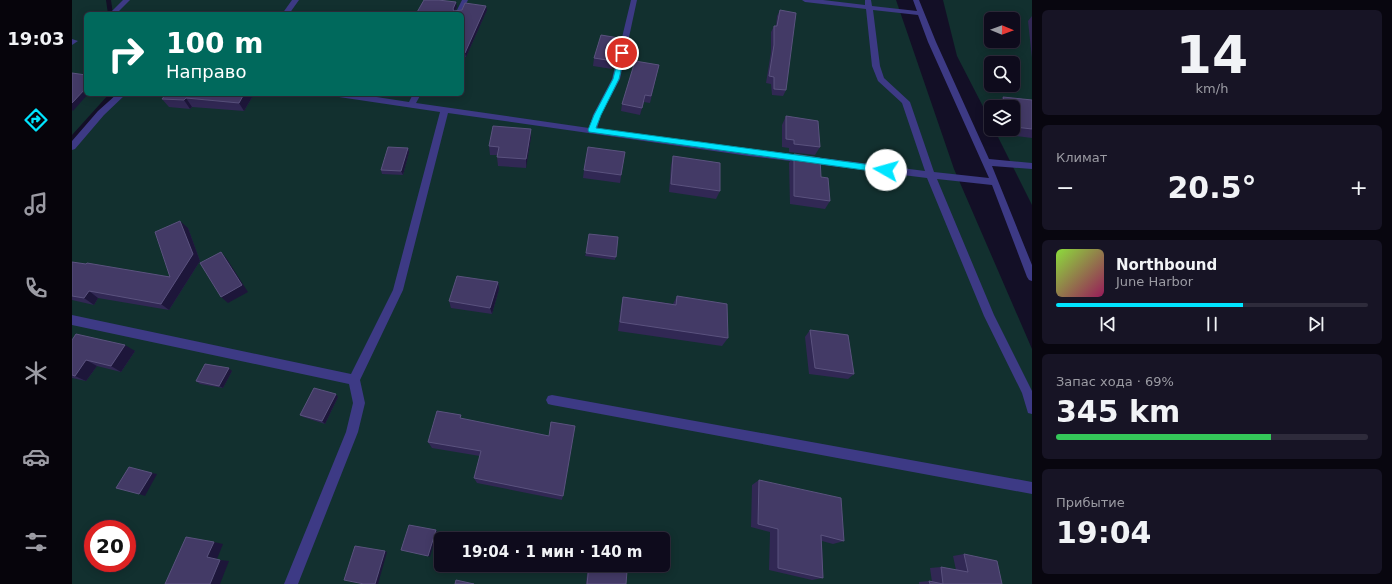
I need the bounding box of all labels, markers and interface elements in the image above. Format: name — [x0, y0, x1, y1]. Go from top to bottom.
north arrow — [984, 12, 1020, 48]
map controls — [984, 12, 1020, 136]
text: 14 — [1176, 25, 1248, 85]
text: 100 m — [166, 27, 263, 60]
text: 19:03 — [7, 28, 65, 49]
icon: right — [100, 28, 152, 80]
pin — [605, 36, 639, 70]
icon: arrive — [611, 42, 633, 64]
button: search — [984, 56, 1020, 92]
text: Направо — [166, 61, 246, 82]
text: km/h — [1196, 81, 1228, 96]
button: layers — [984, 100, 1020, 136]
icon: directions — [22, 106, 50, 134]
position arrow — [865, 149, 907, 191]
text: Климат — [1056, 150, 1107, 165]
text: 20.5° — [1167, 170, 1257, 205]
text: − — [1056, 175, 1074, 200]
text: + — [1350, 175, 1368, 200]
icon: music — [22, 190, 50, 218]
text: Northbound — [1116, 256, 1217, 274]
icon: phone — [22, 274, 50, 302]
text: June Harbor — [1116, 274, 1193, 289]
icon: previous — [1097, 313, 1119, 335]
icon: pause — [1201, 313, 1223, 335]
icon: next — [1305, 313, 1327, 335]
icon: climate — [22, 359, 50, 387]
text: Запас хода · 69% — [1056, 374, 1174, 389]
text: 345 km — [1056, 394, 1180, 429]
icon: car — [22, 443, 50, 471]
text: Прибытие — [1056, 495, 1125, 510]
text: 19:04 — [1056, 515, 1152, 550]
speed limit sign: 20 — [84, 520, 136, 572]
icon: filters — [22, 528, 50, 556]
text: 19:04 · 1 мин · 140 m — [462, 543, 643, 561]

